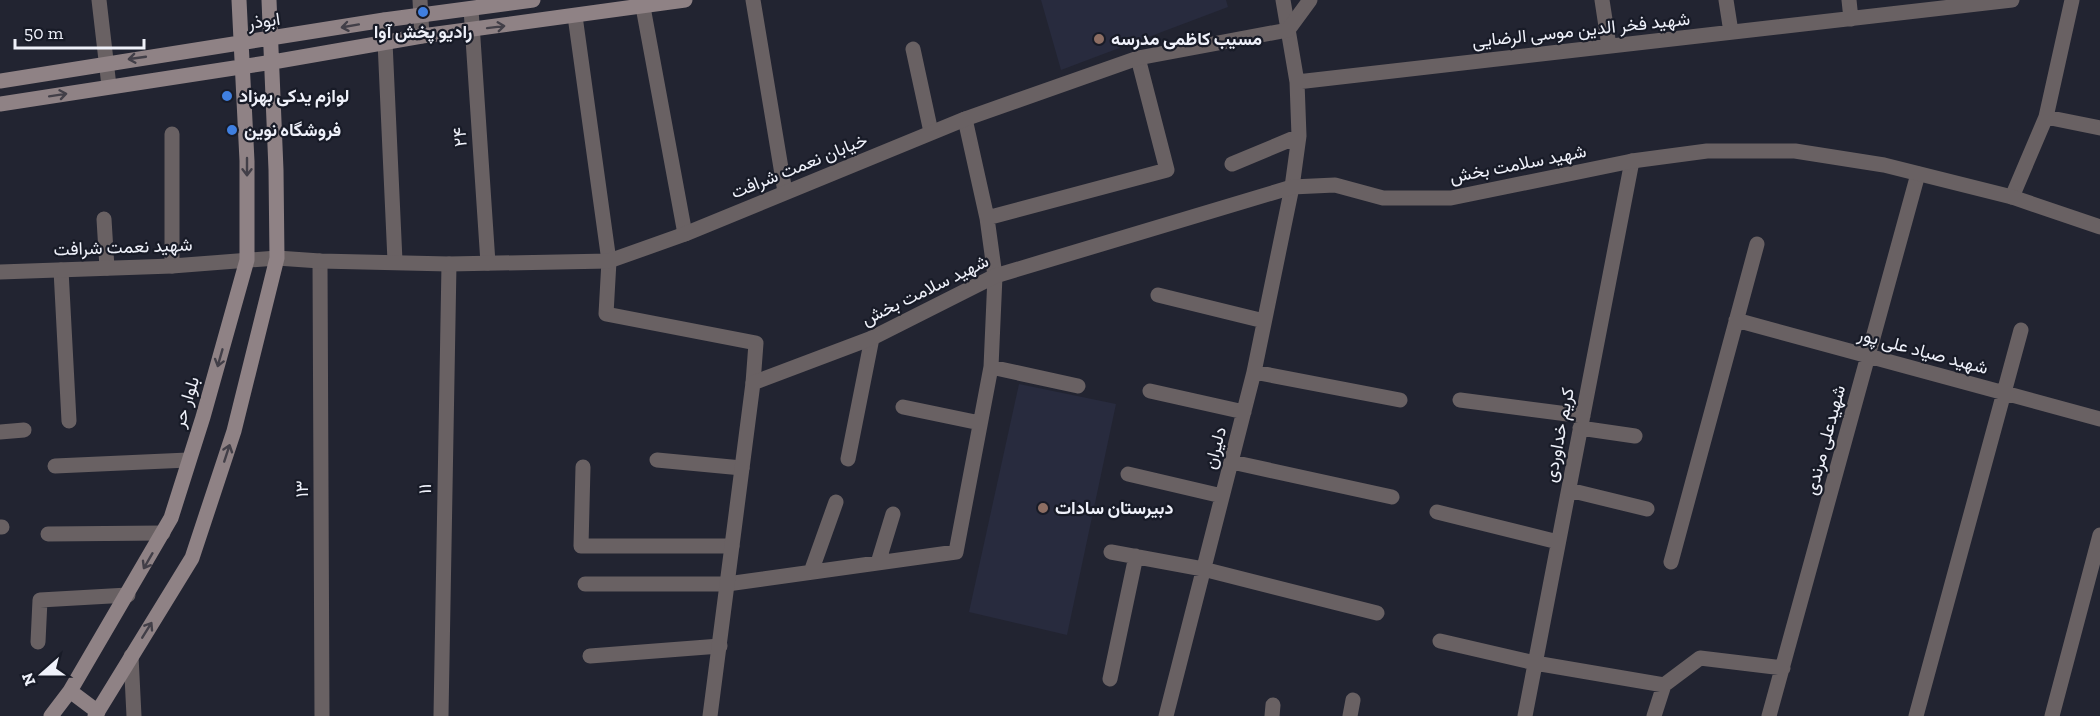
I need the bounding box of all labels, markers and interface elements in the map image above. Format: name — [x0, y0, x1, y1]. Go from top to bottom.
marker: رادیو پخش آوا — [416, 5, 430, 19]
street label: ابوذر — [246, 8, 282, 34]
street label: شهید فخر الدین موسی الرضایی — [1471, 8, 1691, 52]
scale bar — [15, 12, 144, 50]
one-way arrow — [341, 21, 361, 32]
place label: رادیو پخش آوا — [374, 21, 472, 44]
one-way arrow — [486, 21, 506, 32]
text: 50 m — [24, 22, 64, 44]
place label: مسیب کاظمی مدرسه — [1111, 28, 1262, 50]
marker: مسیب کاظمی مدرسه — [1092, 32, 1106, 46]
one-way arrow — [127, 53, 147, 64]
place label: لوازم یدکی بهزاد — [239, 85, 349, 108]
one-way arrow — [47, 89, 67, 100]
marker: لوازم یدکی بهزاد — [220, 89, 234, 103]
place label: فروشگاه نوین — [244, 119, 341, 141]
marker: فروشگاه نوین — [225, 123, 239, 137]
street label: ۲۴ — [448, 126, 472, 148]
street label: خیابان نعمت شرافت — [728, 129, 870, 203]
street label: شهید سلامت بخش — [1448, 140, 1588, 188]
one-way arrow — [241, 156, 253, 176]
street label: شهید نعمت شرافت — [53, 234, 193, 260]
street label: شهید سلامت بخش — [858, 250, 992, 330]
street label: شهید صیاد علی پور — [1854, 323, 1991, 380]
one-way arrow — [214, 348, 225, 367]
street label: بلوار حر — [168, 374, 204, 431]
street label: شهیدعلی مرندی — [1800, 383, 1850, 497]
street label: کریم خداوردی — [1539, 386, 1580, 484]
street label: دلیران — [1199, 424, 1231, 472]
one-way arrow — [222, 444, 233, 463]
street label: ۱۳ — [291, 480, 313, 498]
street label: ۱۱ — [414, 484, 436, 494]
place label: دبیرستان سادات — [1055, 497, 1174, 519]
marker: دبیرستان سادات — [1036, 501, 1050, 515]
one-way arrow — [141, 552, 153, 569]
one-way arrow — [142, 622, 154, 639]
north arrow — [12, 644, 72, 704]
text: N — [17, 670, 40, 688]

